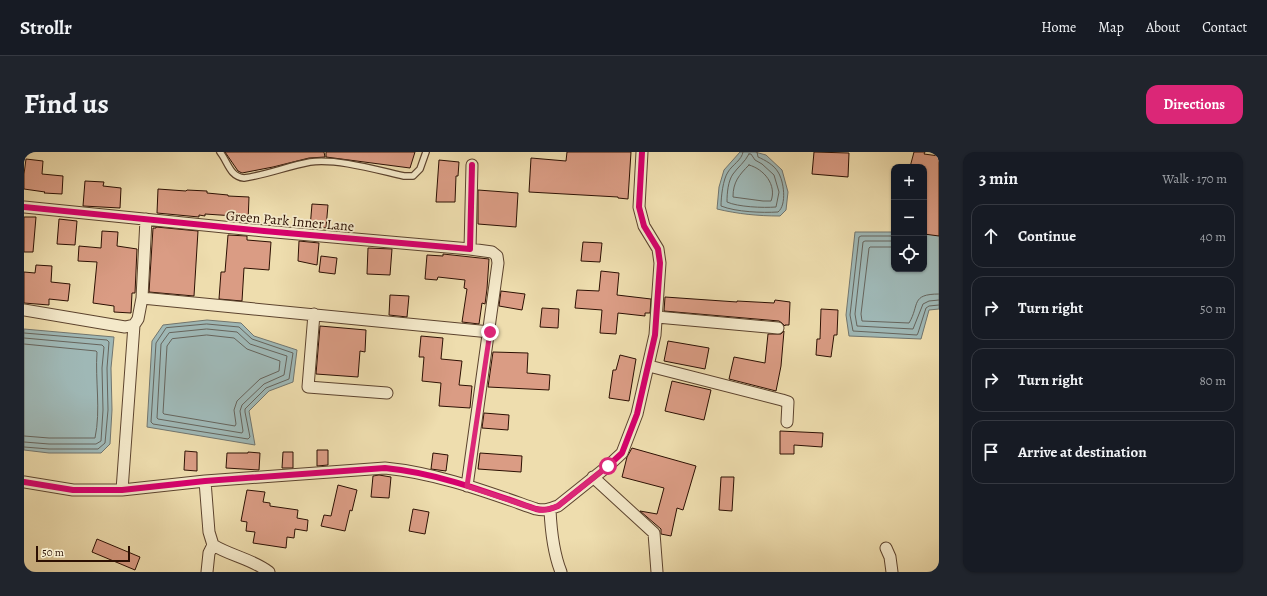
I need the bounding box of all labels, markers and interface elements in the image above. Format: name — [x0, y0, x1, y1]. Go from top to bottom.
text: Strollr — [20, 15, 72, 41]
text: Home — [1041, 18, 1076, 37]
text: Map — [1098, 18, 1124, 37]
text: About — [1146, 18, 1180, 37]
text: Contact — [1202, 18, 1247, 37]
text: Find us — [24, 85, 109, 123]
button: Directions — [1146, 85, 1243, 124]
map controls — [891, 164, 927, 272]
button: + — [891, 164, 927, 200]
text: 3 min — [979, 167, 1018, 190]
text: Walk · 170 m — [1162, 170, 1227, 187]
button: − — [891, 200, 927, 236]
street label: Green Park Inner Lane — [225, 206, 355, 236]
icon: ahead — [980, 225, 1002, 247]
text: Continue — [1018, 226, 1076, 246]
text: 40 m — [1200, 228, 1226, 245]
button: locate — [891, 236, 927, 272]
icon: right — [980, 297, 1002, 319]
text: Turn right — [1018, 298, 1083, 318]
text: 50 m — [1200, 300, 1226, 317]
route end — [481, 323, 499, 341]
icon: right — [980, 369, 1002, 391]
text: Turn right — [1018, 370, 1083, 390]
text: 80 m — [1199, 372, 1226, 389]
icon: arrive — [980, 441, 1002, 463]
text: Arrive at destination — [1018, 442, 1147, 462]
route start — [599, 457, 617, 475]
scale bar — [36, 544, 130, 563]
text: 50 m — [42, 545, 64, 560]

